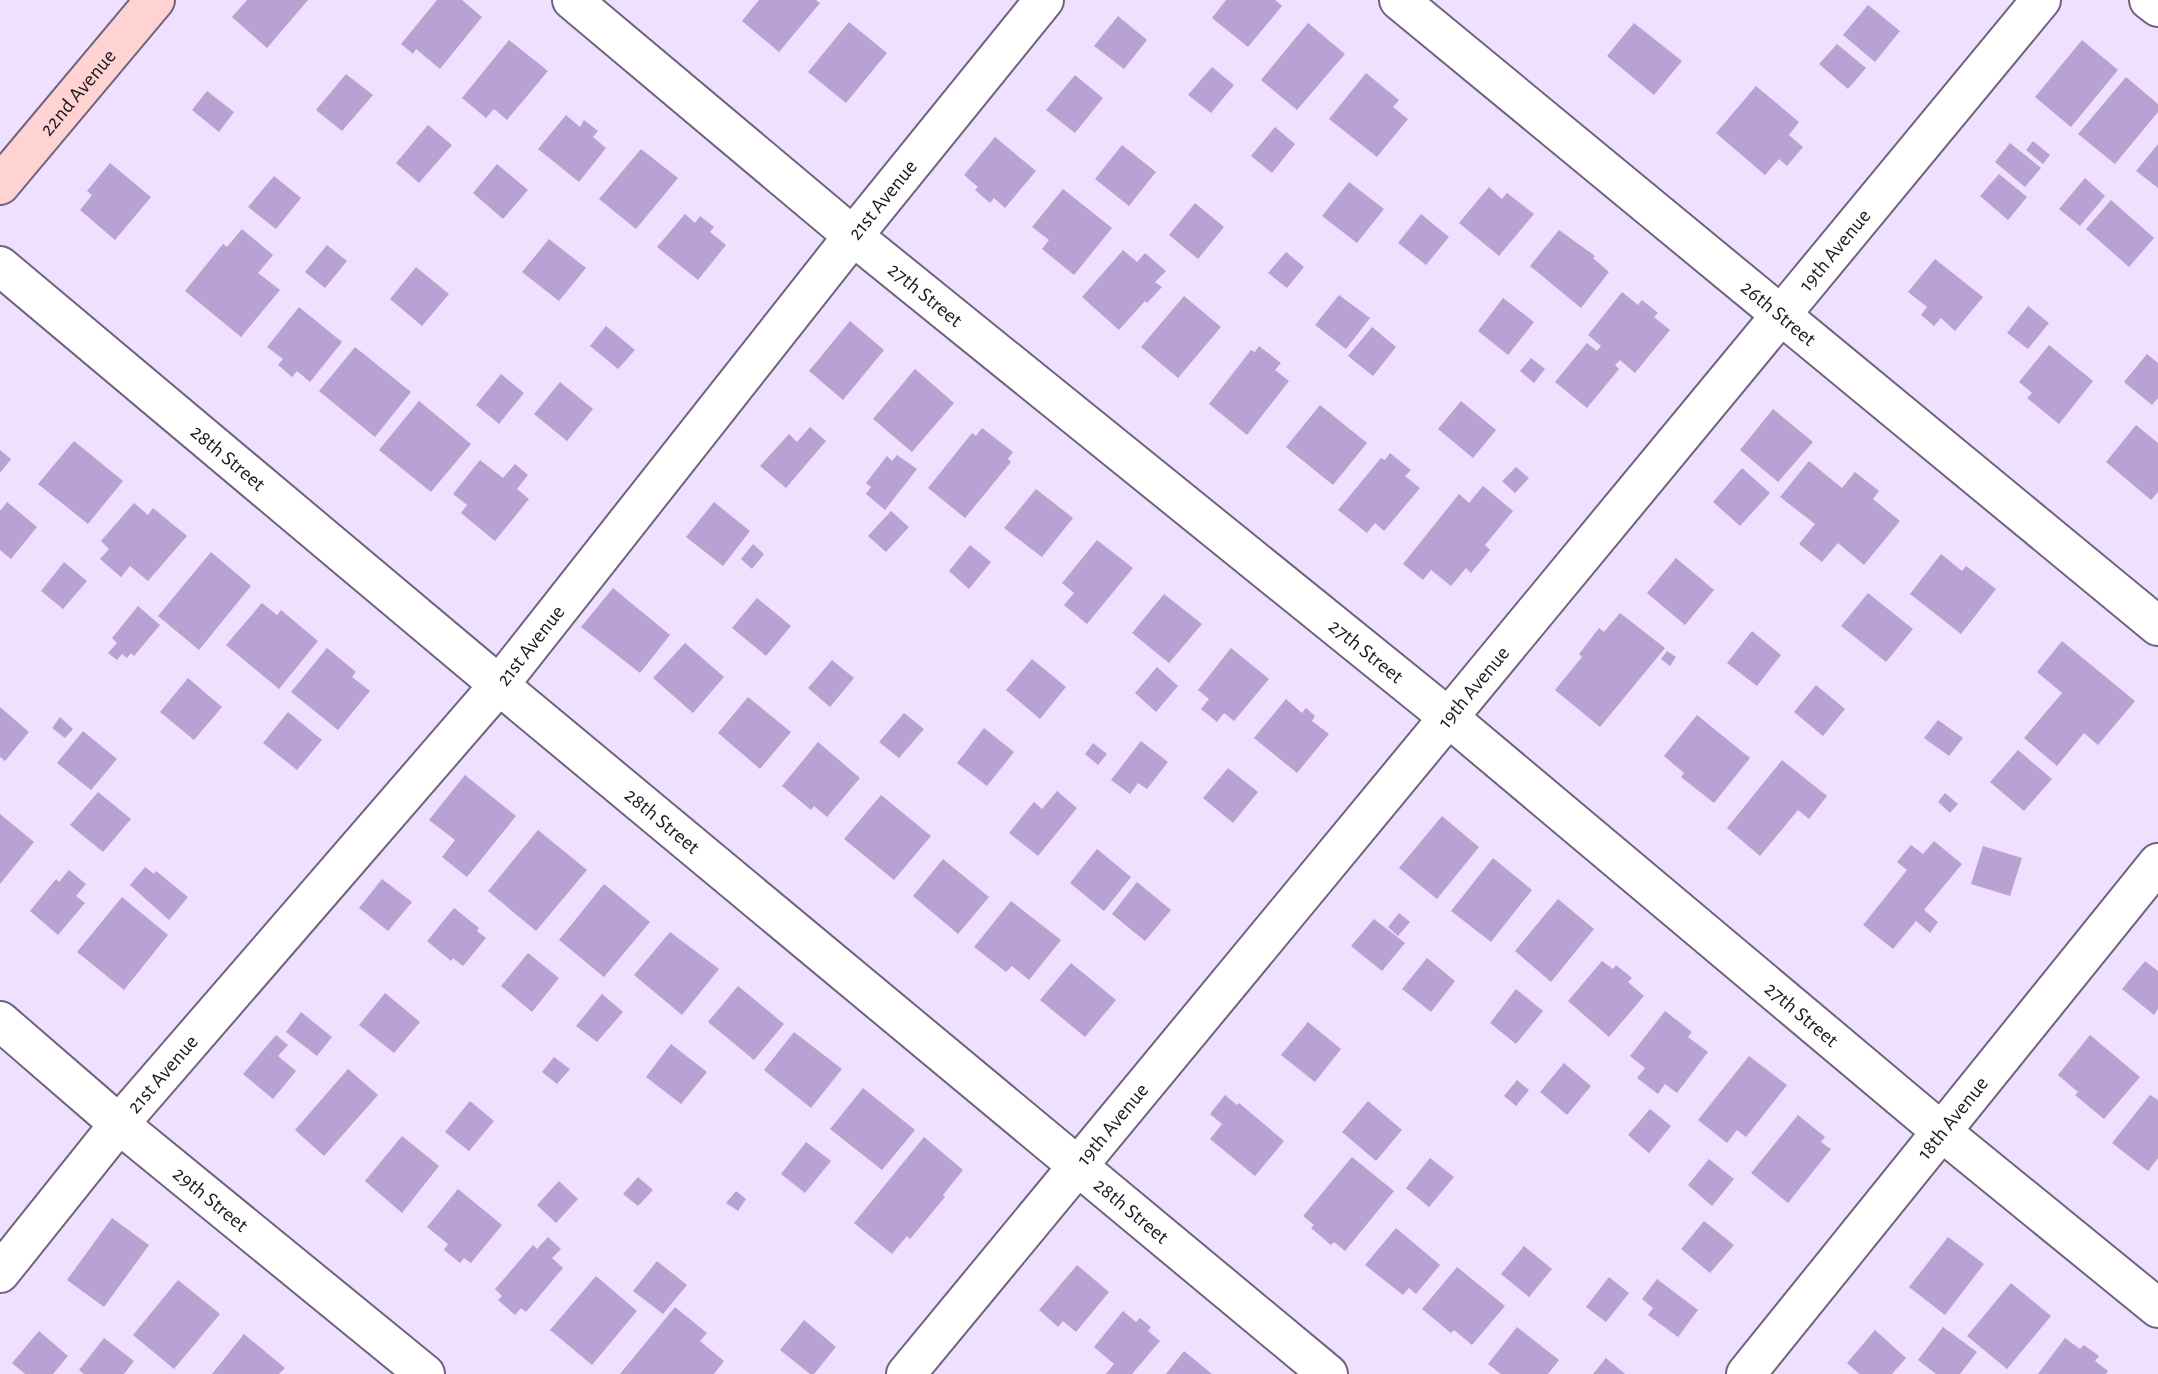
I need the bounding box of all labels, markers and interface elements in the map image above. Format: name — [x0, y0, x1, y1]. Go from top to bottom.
street label: 22nd Avenue — [36, 45, 120, 140]
street label: 21st Avenue — [845, 156, 921, 244]
street label: 19th Avenue — [1795, 205, 1875, 295]
street label: 27th Street — [884, 259, 966, 331]
street label: 26th Street — [1737, 277, 1820, 350]
street label: 28th Street — [187, 421, 269, 495]
street label: 21st Avenue — [493, 601, 569, 690]
street label: 27th Street — [1325, 615, 1407, 688]
street label: 19th Avenue — [1434, 642, 1514, 732]
street label: 28th Street — [621, 784, 704, 858]
street label: 27th Street — [1761, 978, 1842, 1051]
street label: 21st Avenue — [123, 1031, 202, 1117]
street label: 18th Avenue — [1913, 1073, 1992, 1164]
street label: 19th Avenue — [1073, 1079, 1152, 1170]
street label: 29th Street — [169, 1163, 252, 1236]
street label: 28th Street — [1090, 1174, 1173, 1248]

